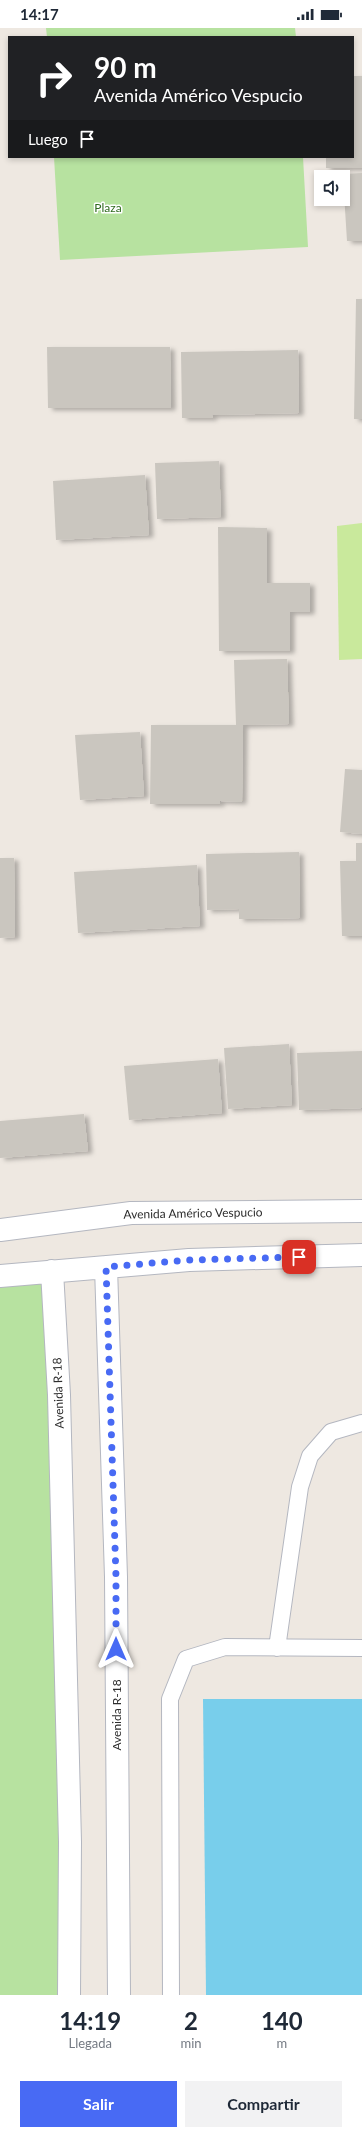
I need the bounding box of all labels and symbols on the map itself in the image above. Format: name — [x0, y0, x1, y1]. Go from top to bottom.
park label: Plaza — [94, 200, 122, 215]
street label: Avenida Américo Vespucio — [123, 1204, 263, 1222]
pin — [282, 1240, 316, 1274]
street label: Avenida R-18 — [49, 1357, 67, 1429]
position arrow — [95, 1628, 137, 1670]
street label: Avenida R-18 — [109, 1679, 124, 1751]

